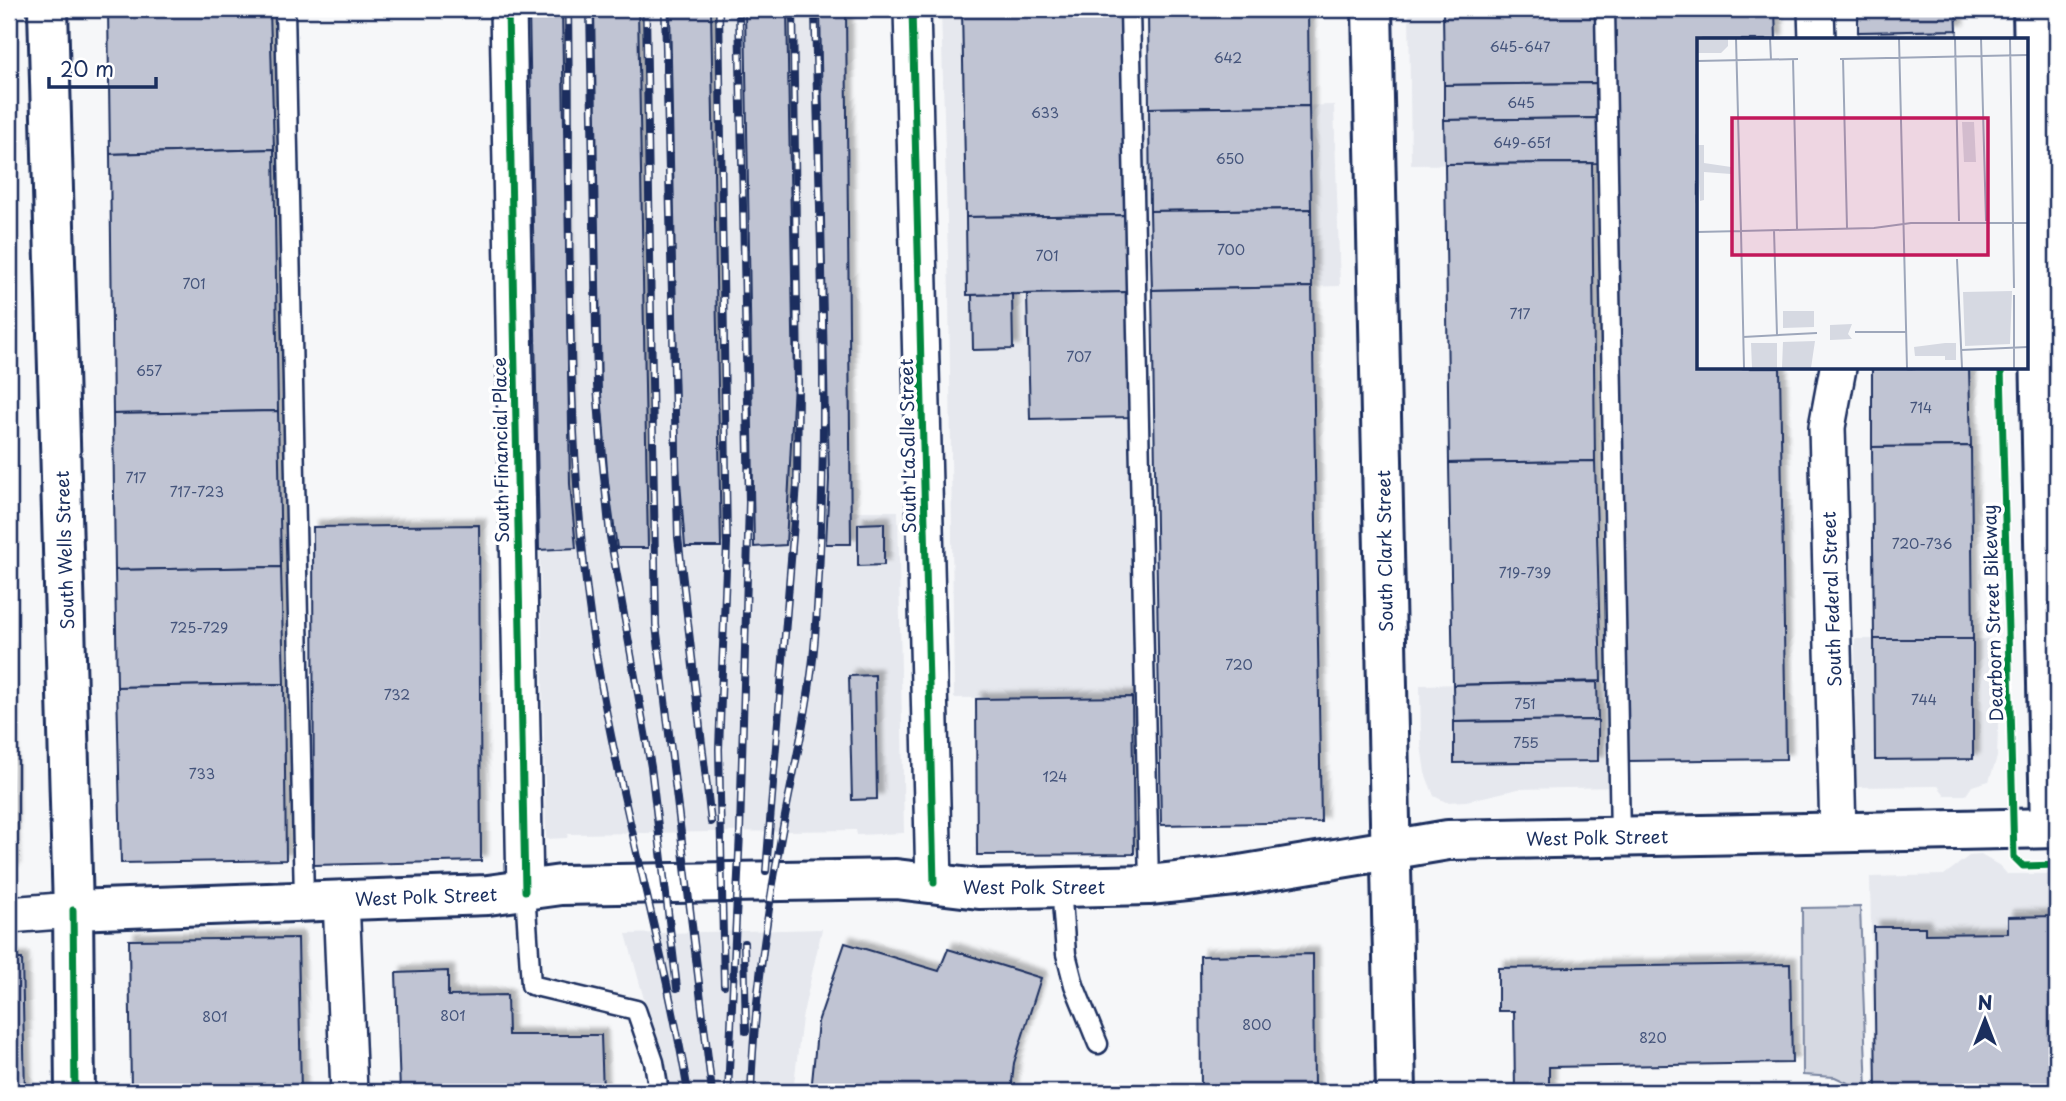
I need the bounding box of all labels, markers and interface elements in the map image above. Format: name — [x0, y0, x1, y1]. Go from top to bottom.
house number: 645-647 — [1490, 36, 1551, 57]
inset map — [1697, 38, 2028, 369]
scale bar — [49, 46, 156, 90]
house number: 642 — [1214, 47, 1242, 68]
text: 20 m — [60, 52, 114, 84]
house number: 645 — [1507, 92, 1535, 113]
house number: 633 — [1031, 102, 1059, 123]
house number: 649-651 — [1493, 132, 1551, 153]
house number: 650 — [1216, 148, 1244, 169]
house number: 700 — [1217, 239, 1245, 260]
house number: 701 — [1035, 245, 1059, 266]
house number: 701 — [182, 273, 206, 294]
house number: 717 — [1510, 303, 1531, 324]
house number: 707 — [1066, 346, 1092, 367]
street label: South Financial Place — [485, 357, 515, 543]
street label: South LaSalle Street — [892, 358, 922, 534]
house number: 657 — [136, 360, 162, 381]
house number: 714 — [1910, 397, 1932, 418]
house number: 717 — [126, 467, 147, 488]
street label: South Wells Street — [48, 470, 80, 630]
street label: South Clark Street — [1369, 470, 1399, 632]
house number: 717-723 — [170, 481, 224, 502]
street label: Dearborn Street Bikeway — [1975, 504, 2009, 722]
street label: South Federal Street — [1814, 511, 1848, 687]
house number: 720-736 — [1892, 533, 1953, 554]
house number: 719-739 — [1499, 562, 1551, 583]
house number: 725-729 — [170, 617, 228, 638]
house number: 720 — [1225, 654, 1253, 675]
house number: 732 — [384, 684, 410, 705]
house number: 744 — [1911, 689, 1937, 710]
house number: 751 — [1514, 693, 1536, 714]
house number: 755 — [1513, 732, 1539, 753]
house number: 733 — [189, 763, 215, 784]
house number: 124 — [1042, 766, 1068, 787]
street label: West Polk Street — [1526, 822, 1668, 852]
street label: West Polk Street — [963, 873, 1105, 900]
street label: West Polk Street — [354, 880, 498, 912]
north arrow — [1951, 986, 2021, 1056]
text: N — [1977, 988, 1993, 1016]
house number: 801 — [440, 1005, 466, 1026]
house number: 801 — [202, 1006, 228, 1027]
house number: 800 — [1242, 1014, 1272, 1035]
house number: 820 — [1639, 1027, 1667, 1048]

